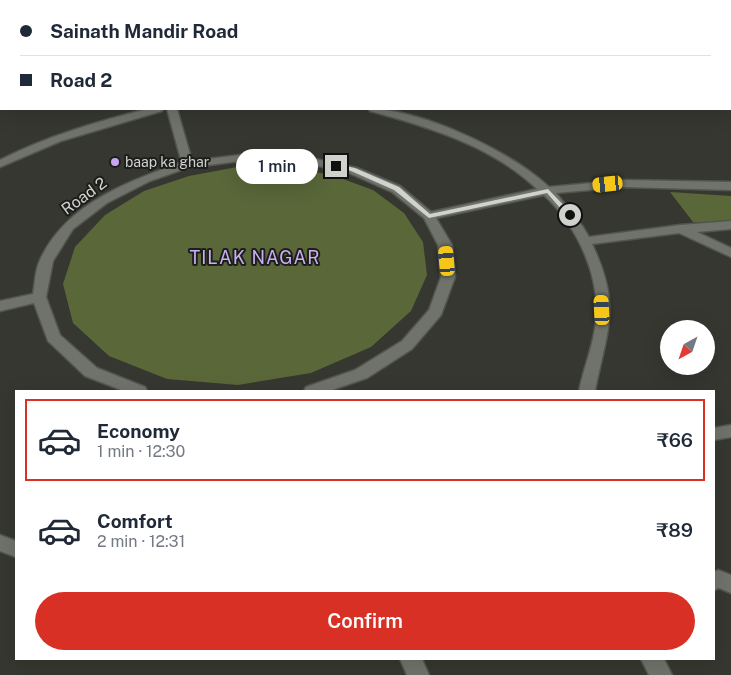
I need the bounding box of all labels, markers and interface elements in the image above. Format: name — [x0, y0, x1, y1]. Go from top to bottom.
text: Sainath Mandir Road — [50, 20, 238, 42]
text: Road 2 — [50, 69, 112, 91]
callout: 1 min — [236, 148, 318, 184]
place label: baap ka ghar — [125, 154, 209, 170]
route end — [325, 155, 347, 177]
marker: baap ka ghar — [109, 156, 121, 168]
text: 1 min — [258, 157, 296, 176]
street label: Road 2 — [58, 173, 110, 219]
car — [592, 175, 623, 193]
route start — [559, 204, 581, 226]
car — [438, 245, 455, 277]
district label: TILAK NAGAR — [190, 247, 320, 268]
car — [593, 295, 610, 325]
north arrow — [660, 320, 715, 375]
map controls — [660, 320, 715, 375]
icon: car — [37, 418, 82, 463]
text: Economy — [97, 420, 180, 442]
text: ₹66 — [657, 429, 693, 451]
text: 1 min · 12:30 — [97, 442, 185, 461]
icon: car — [37, 508, 82, 553]
text: Comfort — [97, 510, 173, 532]
text: ₹89 — [657, 519, 693, 541]
text: 2 min · 12:31 — [97, 532, 185, 551]
button: Confirm — [35, 592, 695, 650]

